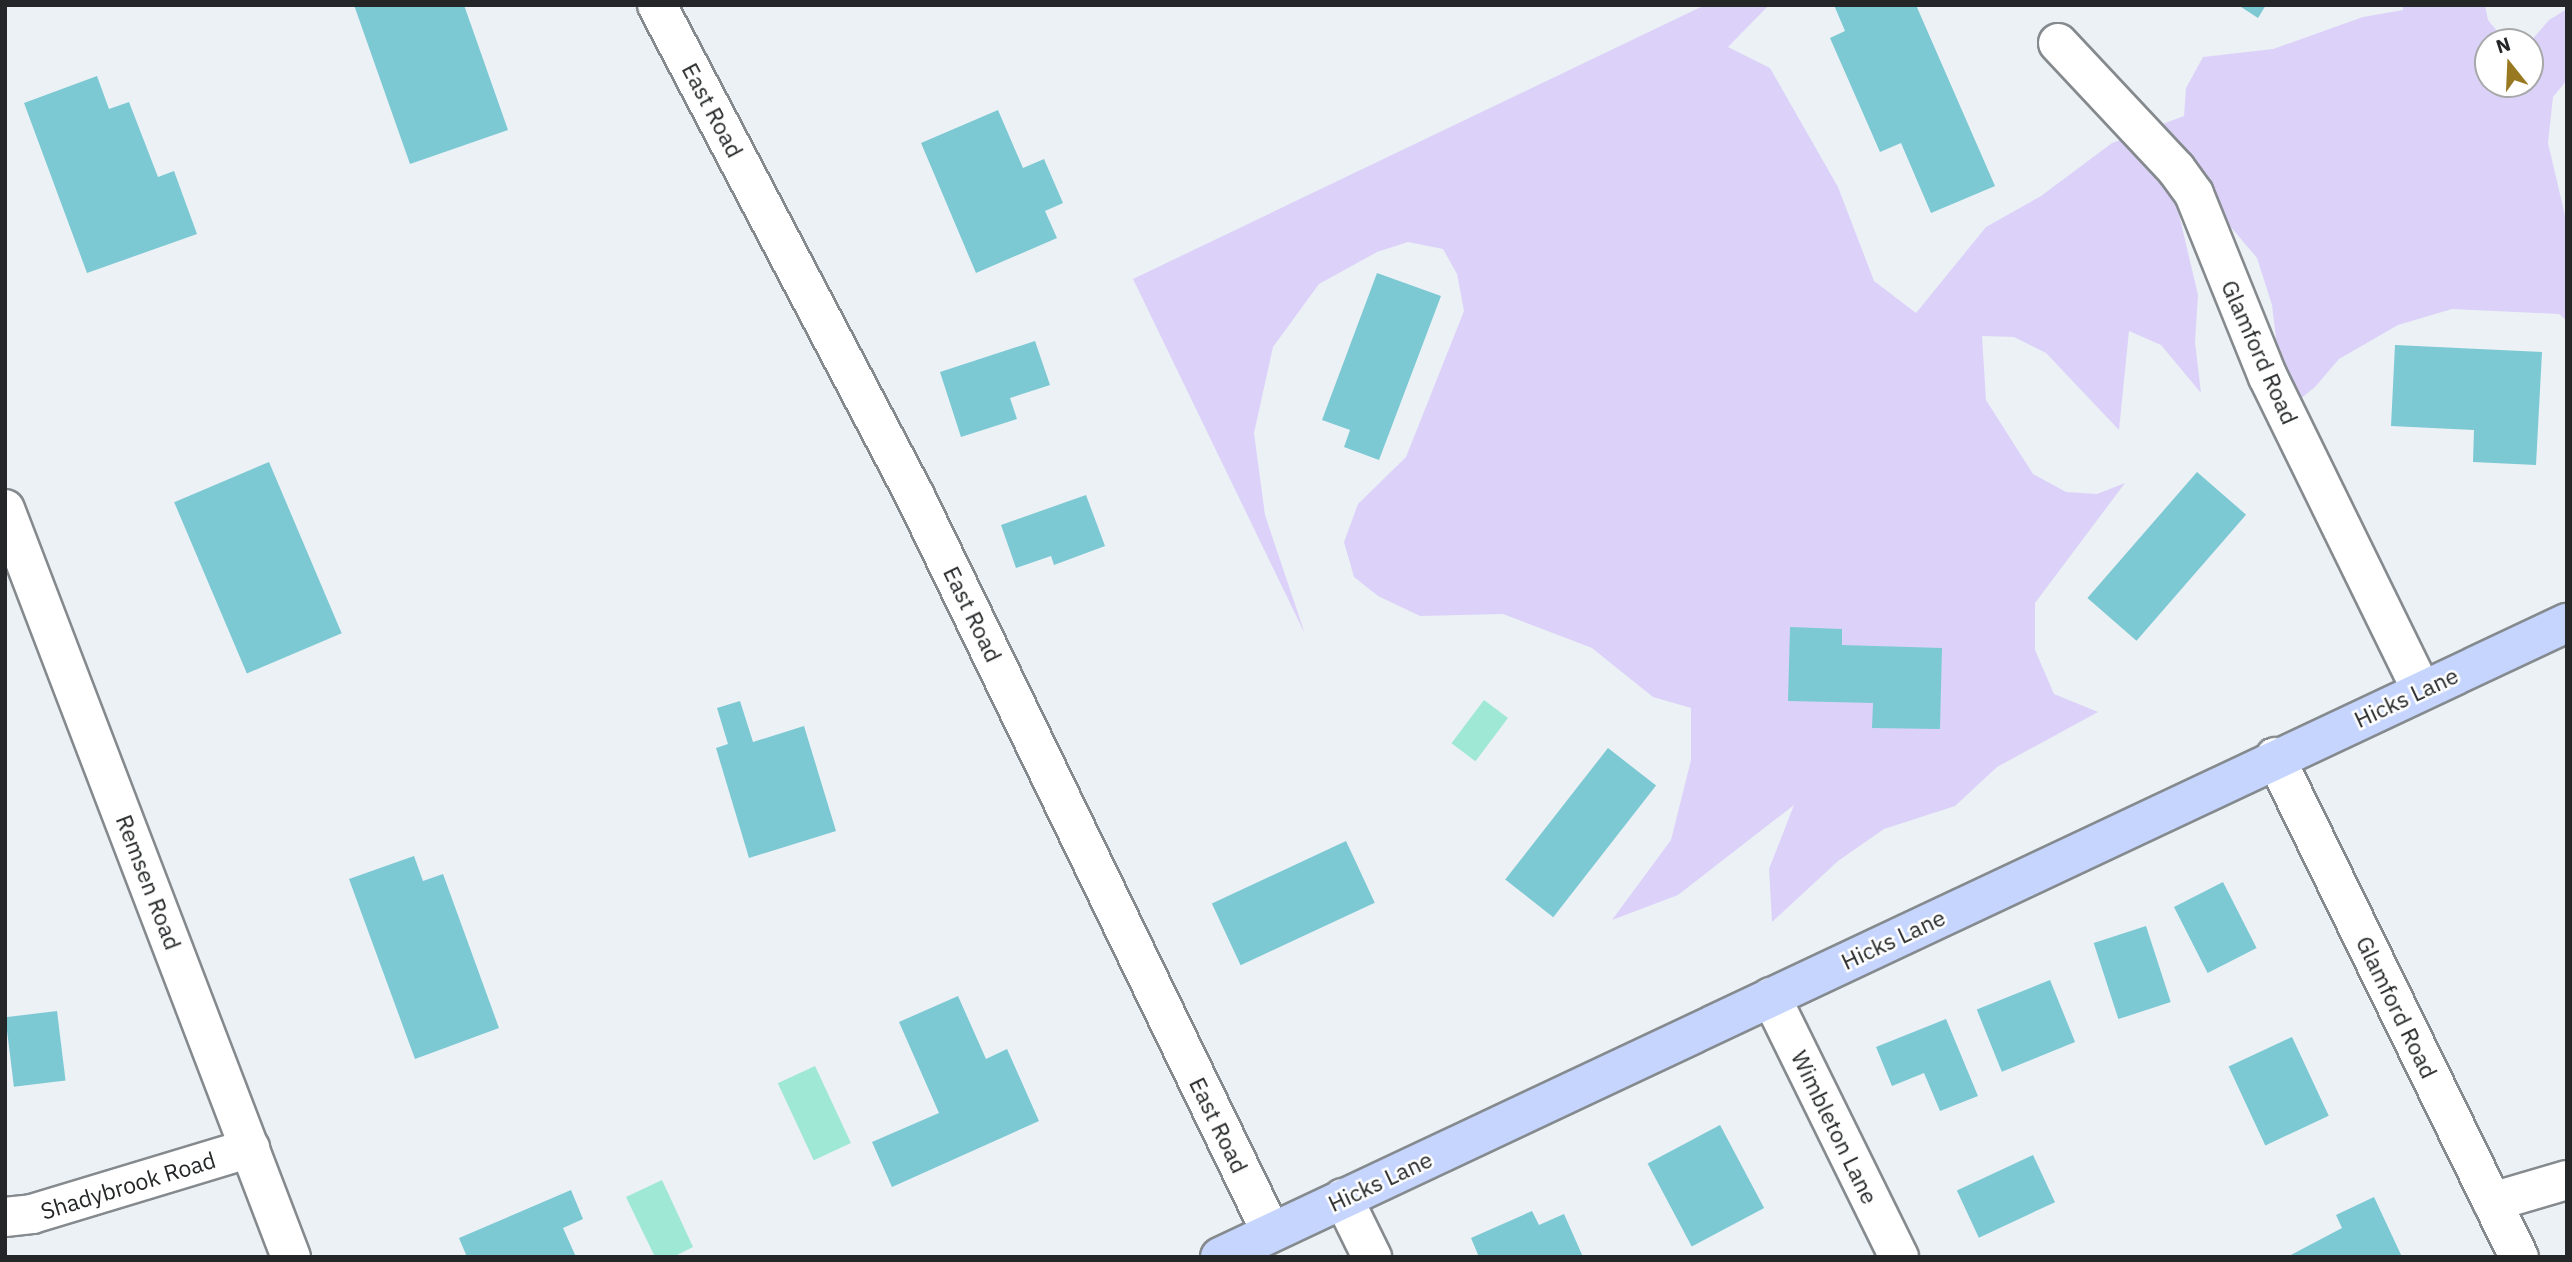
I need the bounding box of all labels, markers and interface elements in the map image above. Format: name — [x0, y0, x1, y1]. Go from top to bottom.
north arrow — [2474, 28, 2544, 98]
text: N — [2493, 31, 2513, 58]
street label: East Road — [677, 58, 749, 162]
street label: Glamford Road — [2216, 276, 2304, 428]
street label: East Road — [938, 562, 1008, 666]
street label: Hicks Lane — [2350, 661, 2462, 733]
street label: Remsen Road — [111, 811, 187, 953]
street label: Hicks Lane — [1837, 903, 1949, 975]
street label: Glamford Road — [2351, 931, 2443, 1083]
street label: Wimbleton Lane — [1786, 1046, 1884, 1208]
street label: East Road — [1184, 1073, 1254, 1177]
street label: Shadybrook Road — [37, 1145, 219, 1225]
street label: Hicks Lane — [1324, 1145, 1436, 1217]

